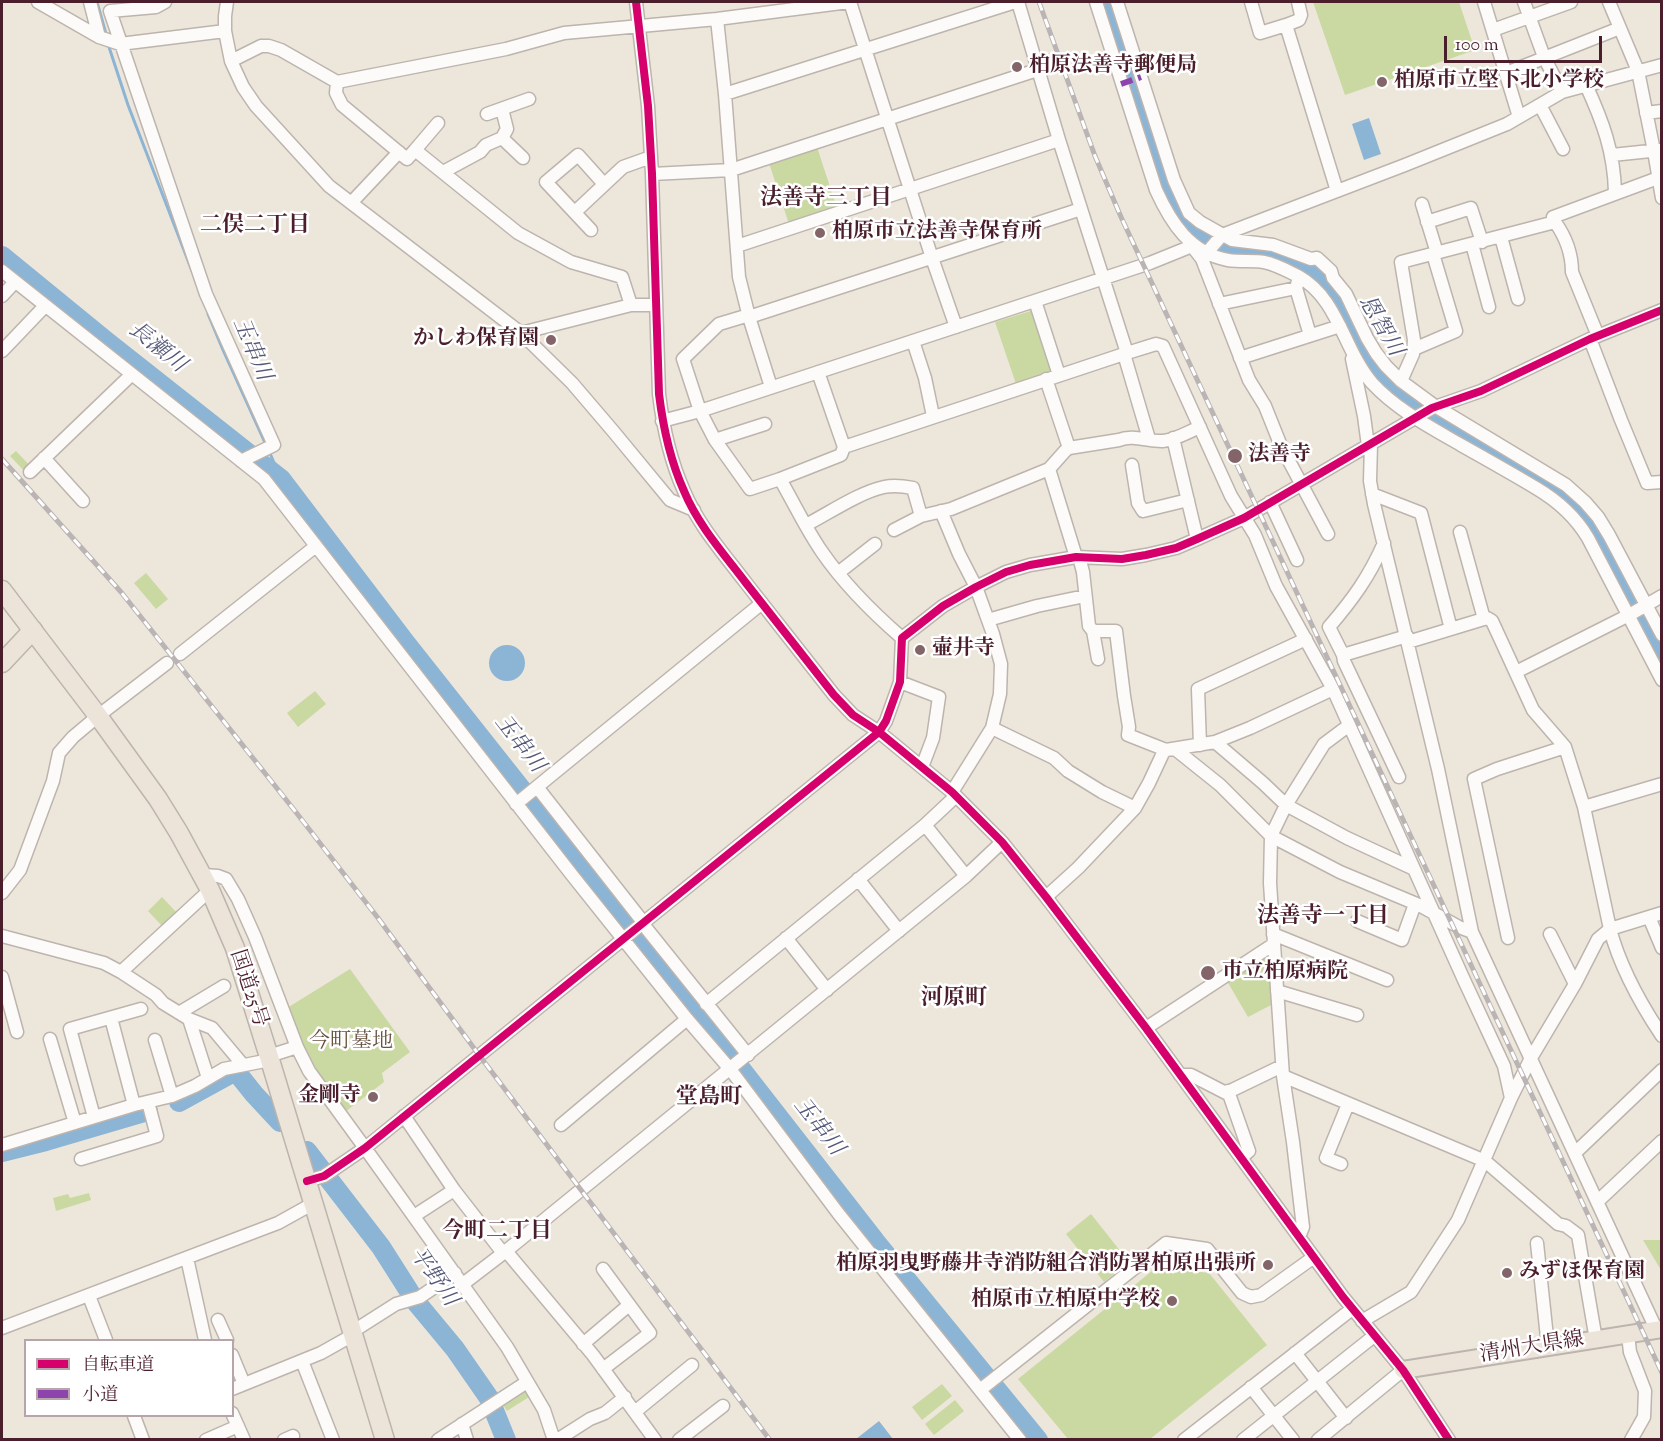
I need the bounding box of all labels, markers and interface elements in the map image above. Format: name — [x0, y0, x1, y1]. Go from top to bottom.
scale bar — [1447, 24, 1604, 62]
text: 100 m — [1455, 33, 1499, 59]
place label: 柏原法善寺郵便局 — [1029, 54, 1197, 80]
marker: 柏原法善寺郵便局 — [1010, 60, 1024, 74]
place label: 柏原市立堅下北小学校 — [1394, 69, 1604, 95]
marker: 柏原市立堅下北小学校 — [1375, 75, 1389, 89]
district label: 法善寺三丁目 — [760, 187, 892, 213]
district label: 二俣二丁目 — [200, 214, 310, 240]
place label: 柏原市立法善寺保育所 — [832, 220, 1042, 246]
marker: 柏原市立法善寺保育所 — [813, 226, 827, 240]
water label: 恩智川 — [1351, 292, 1407, 362]
water label: 玉串川 — [225, 314, 275, 386]
water label: 長瀬川 — [122, 318, 190, 380]
place label: かしわ保育園 — [413, 327, 539, 353]
marker: かしわ保育園 — [544, 333, 558, 347]
place label: 法善寺 — [1248, 443, 1311, 469]
marker: 法善寺 — [1226, 447, 1244, 465]
place label: 壷井寺 — [932, 637, 995, 663]
marker: 壷井寺 — [913, 643, 927, 657]
water label: 玉串川 — [487, 711, 549, 779]
district label: 法善寺一丁目 — [1257, 905, 1389, 931]
street label: 国道25号 — [223, 947, 271, 1031]
place label: 市立柏原病院 — [1222, 960, 1348, 986]
marker: 市立柏原病院 — [1199, 964, 1217, 982]
district label: 河原町 — [921, 987, 987, 1013]
park label: 今町墓地 — [309, 1030, 393, 1056]
place label: 金剛寺 — [298, 1084, 361, 1110]
district label: 堂島町 — [676, 1086, 742, 1112]
marker: 金剛寺 — [366, 1090, 380, 1104]
water label: 玉串川 — [786, 1094, 848, 1162]
district label: 今町二丁目 — [442, 1220, 552, 1246]
water label: 平野川 — [402, 1243, 462, 1313]
place label: 柏原羽曳野藤井寺消防組合消防署柏原出張所 — [836, 1252, 1256, 1278]
marker: 柏原羽曳野藤井寺消防組合消防署柏原出張所 — [1261, 1258, 1275, 1272]
place label: みずほ保育園 — [1519, 1260, 1645, 1286]
marker: みずほ保育園 — [1500, 1266, 1514, 1280]
place label: 柏原市立柏原中学校 — [971, 1288, 1160, 1314]
marker: 柏原市立柏原中学校 — [1165, 1294, 1179, 1308]
street label: 清州大県線 — [1478, 1328, 1586, 1370]
legend — [24, 1339, 234, 1417]
text: 自転車道 — [82, 1353, 154, 1379]
text: 小道 — [82, 1383, 118, 1409]

